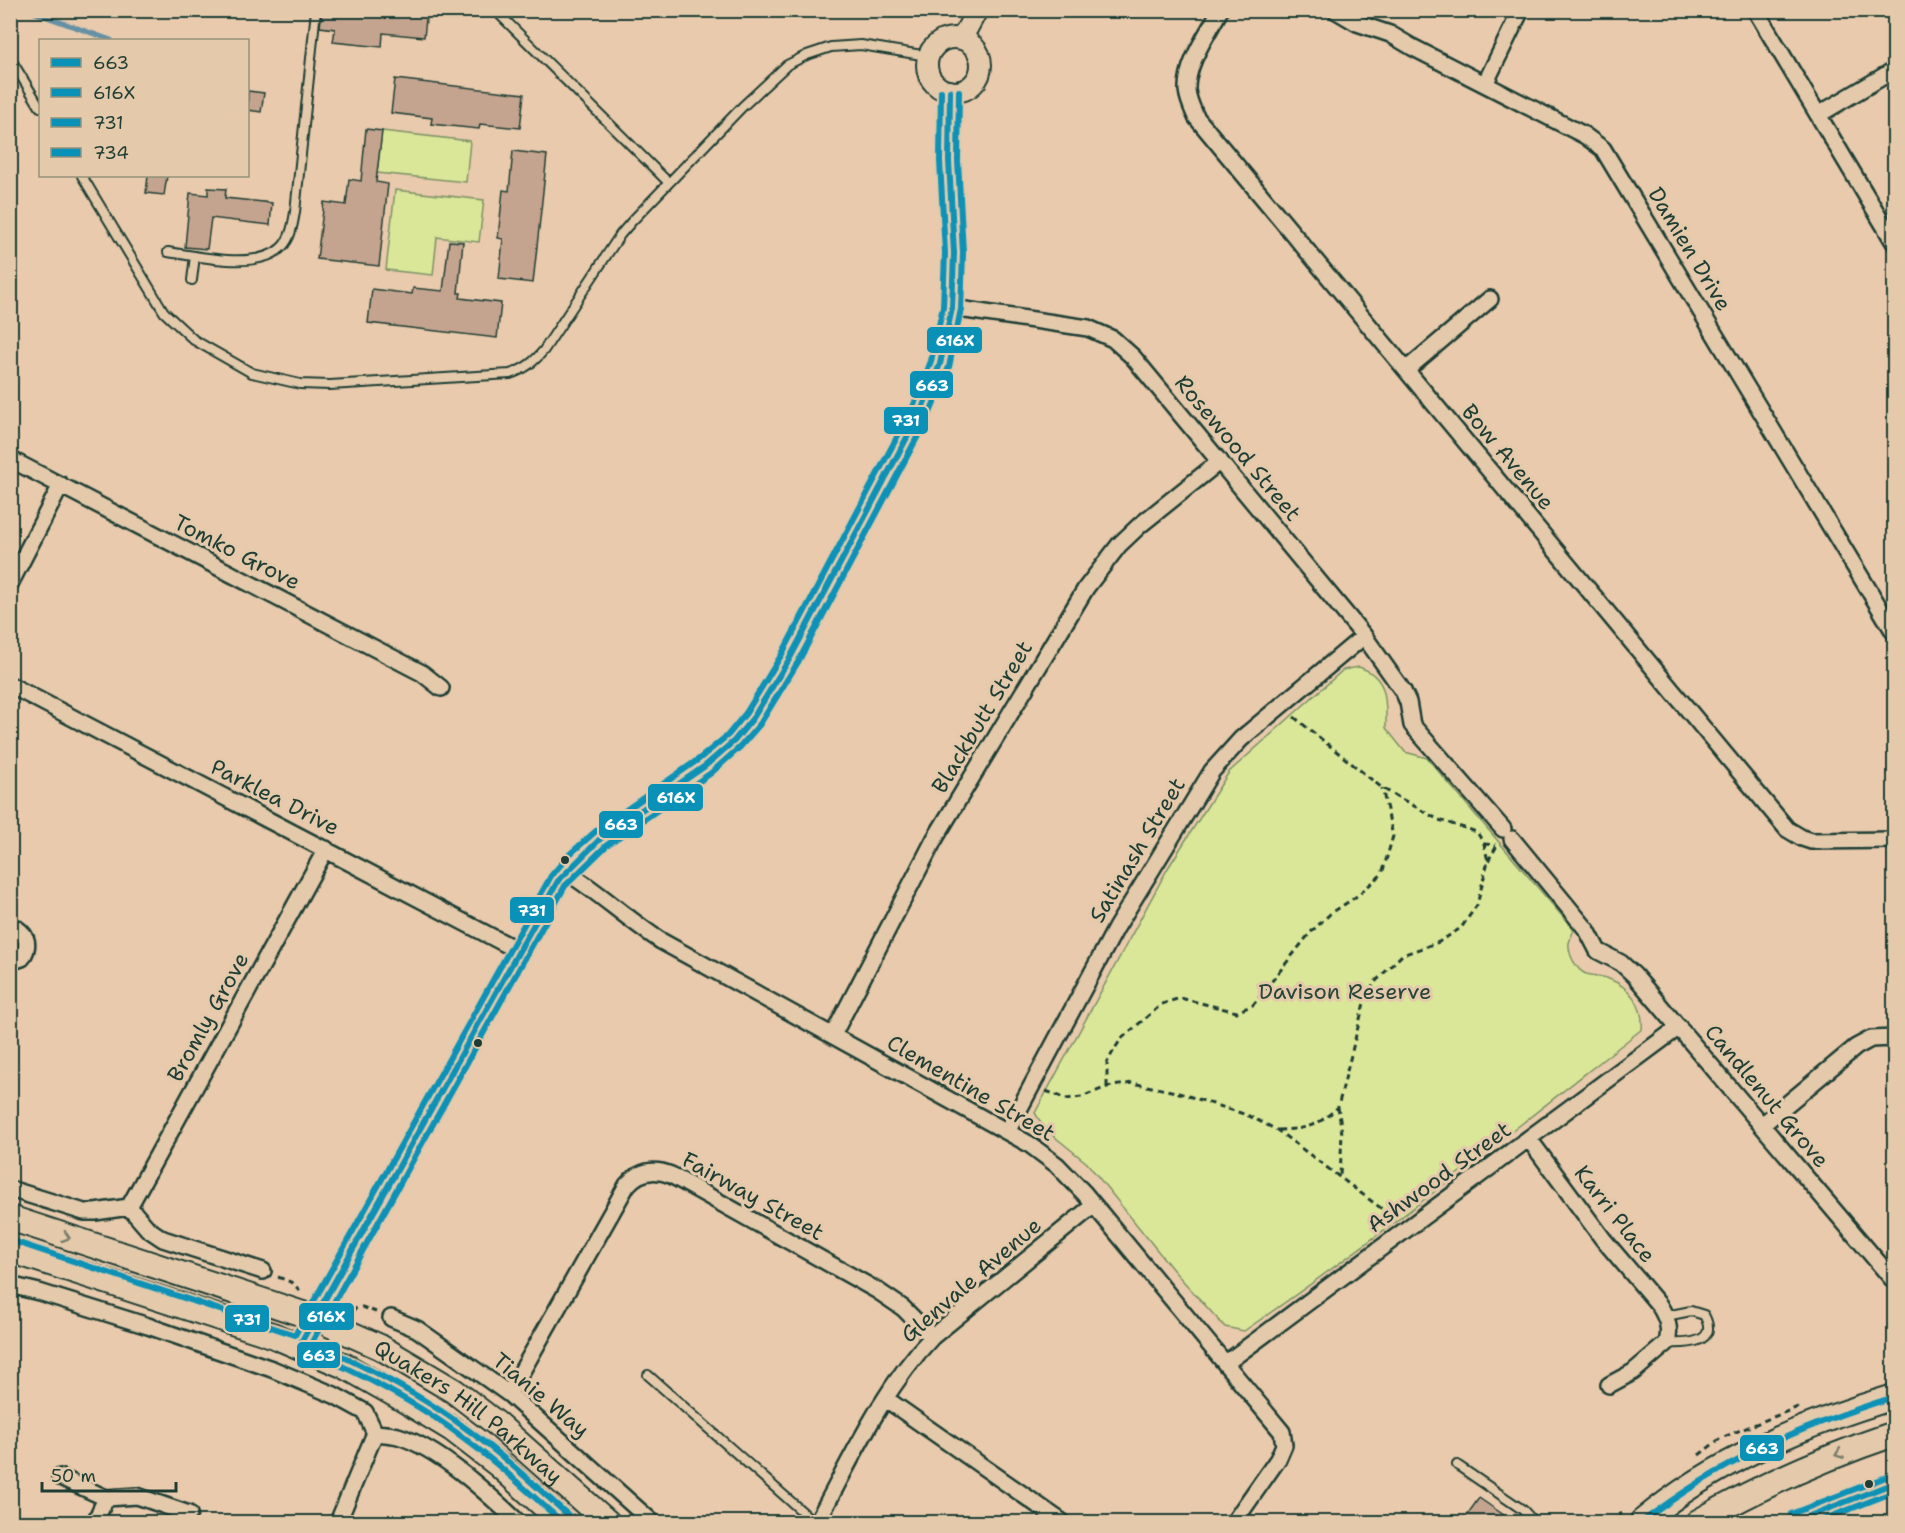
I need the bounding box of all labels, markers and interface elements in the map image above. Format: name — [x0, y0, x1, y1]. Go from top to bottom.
legend — [39, 39, 249, 177]
text: 663 — [93, 51, 129, 75]
text: 616X — [93, 81, 135, 105]
text: 731 — [93, 111, 123, 135]
text: 734 — [93, 141, 129, 165]
street label: Damien Drive — [1642, 182, 1738, 316]
line badge: 616X — [926, 326, 983, 354]
text: 616X — [936, 330, 975, 351]
street label: Rosewood Street — [1168, 369, 1308, 527]
line badge: 663 — [909, 370, 954, 399]
text: 663 — [915, 375, 949, 396]
street label: Bow Avenue — [1455, 398, 1561, 516]
line badge: 731 — [883, 406, 929, 435]
text: 731 — [892, 410, 920, 431]
street label: Tomko Grove — [169, 508, 305, 596]
street label: Blackbutt Street — [925, 635, 1039, 799]
street label: Parklea Drive — [206, 752, 344, 842]
street label: Satinash Street — [1082, 772, 1192, 928]
line badge: 616X — [647, 783, 704, 812]
text: 616X — [657, 787, 696, 808]
line badge: 663 — [598, 810, 644, 839]
text: 663 — [604, 814, 638, 835]
unlabelled marker — [559, 854, 571, 866]
line badge: 731 — [509, 896, 555, 924]
text: 731 — [518, 900, 546, 921]
street label: Bromly Grove — [161, 947, 255, 1087]
park label: Davison Reserve — [1259, 977, 1431, 1006]
street label: Candlenut Grove — [1698, 1018, 1836, 1174]
street label: Clementine Street — [882, 1028, 1060, 1148]
unlabelled marker — [472, 1037, 484, 1049]
street label: Ashwood Street — [1361, 1115, 1517, 1239]
street label: Fairway Street — [677, 1145, 829, 1247]
street label: Karri Place — [1568, 1159, 1662, 1269]
street label: Glenvale Avenue — [895, 1211, 1047, 1349]
one-way arrow — [60, 1229, 71, 1242]
line badge: 616X — [298, 1302, 355, 1331]
line badge: 731 — [224, 1304, 270, 1333]
text: 616X — [307, 1306, 346, 1327]
text: 731 — [233, 1309, 261, 1330]
street label: Quakers Hill Parkway — [369, 1332, 569, 1491]
line badge: 663 — [296, 1341, 341, 1369]
text: 663 — [302, 1345, 336, 1366]
street label: Tianie Way — [486, 1346, 596, 1444]
line badge: 663 — [1739, 1434, 1785, 1462]
text: 663 — [1745, 1438, 1779, 1459]
one-way arrow — [1835, 1447, 1846, 1459]
scale bar — [42, 1455, 176, 1493]
text: 50 m — [51, 1464, 96, 1488]
unlabelled marker — [1863, 1478, 1875, 1490]

